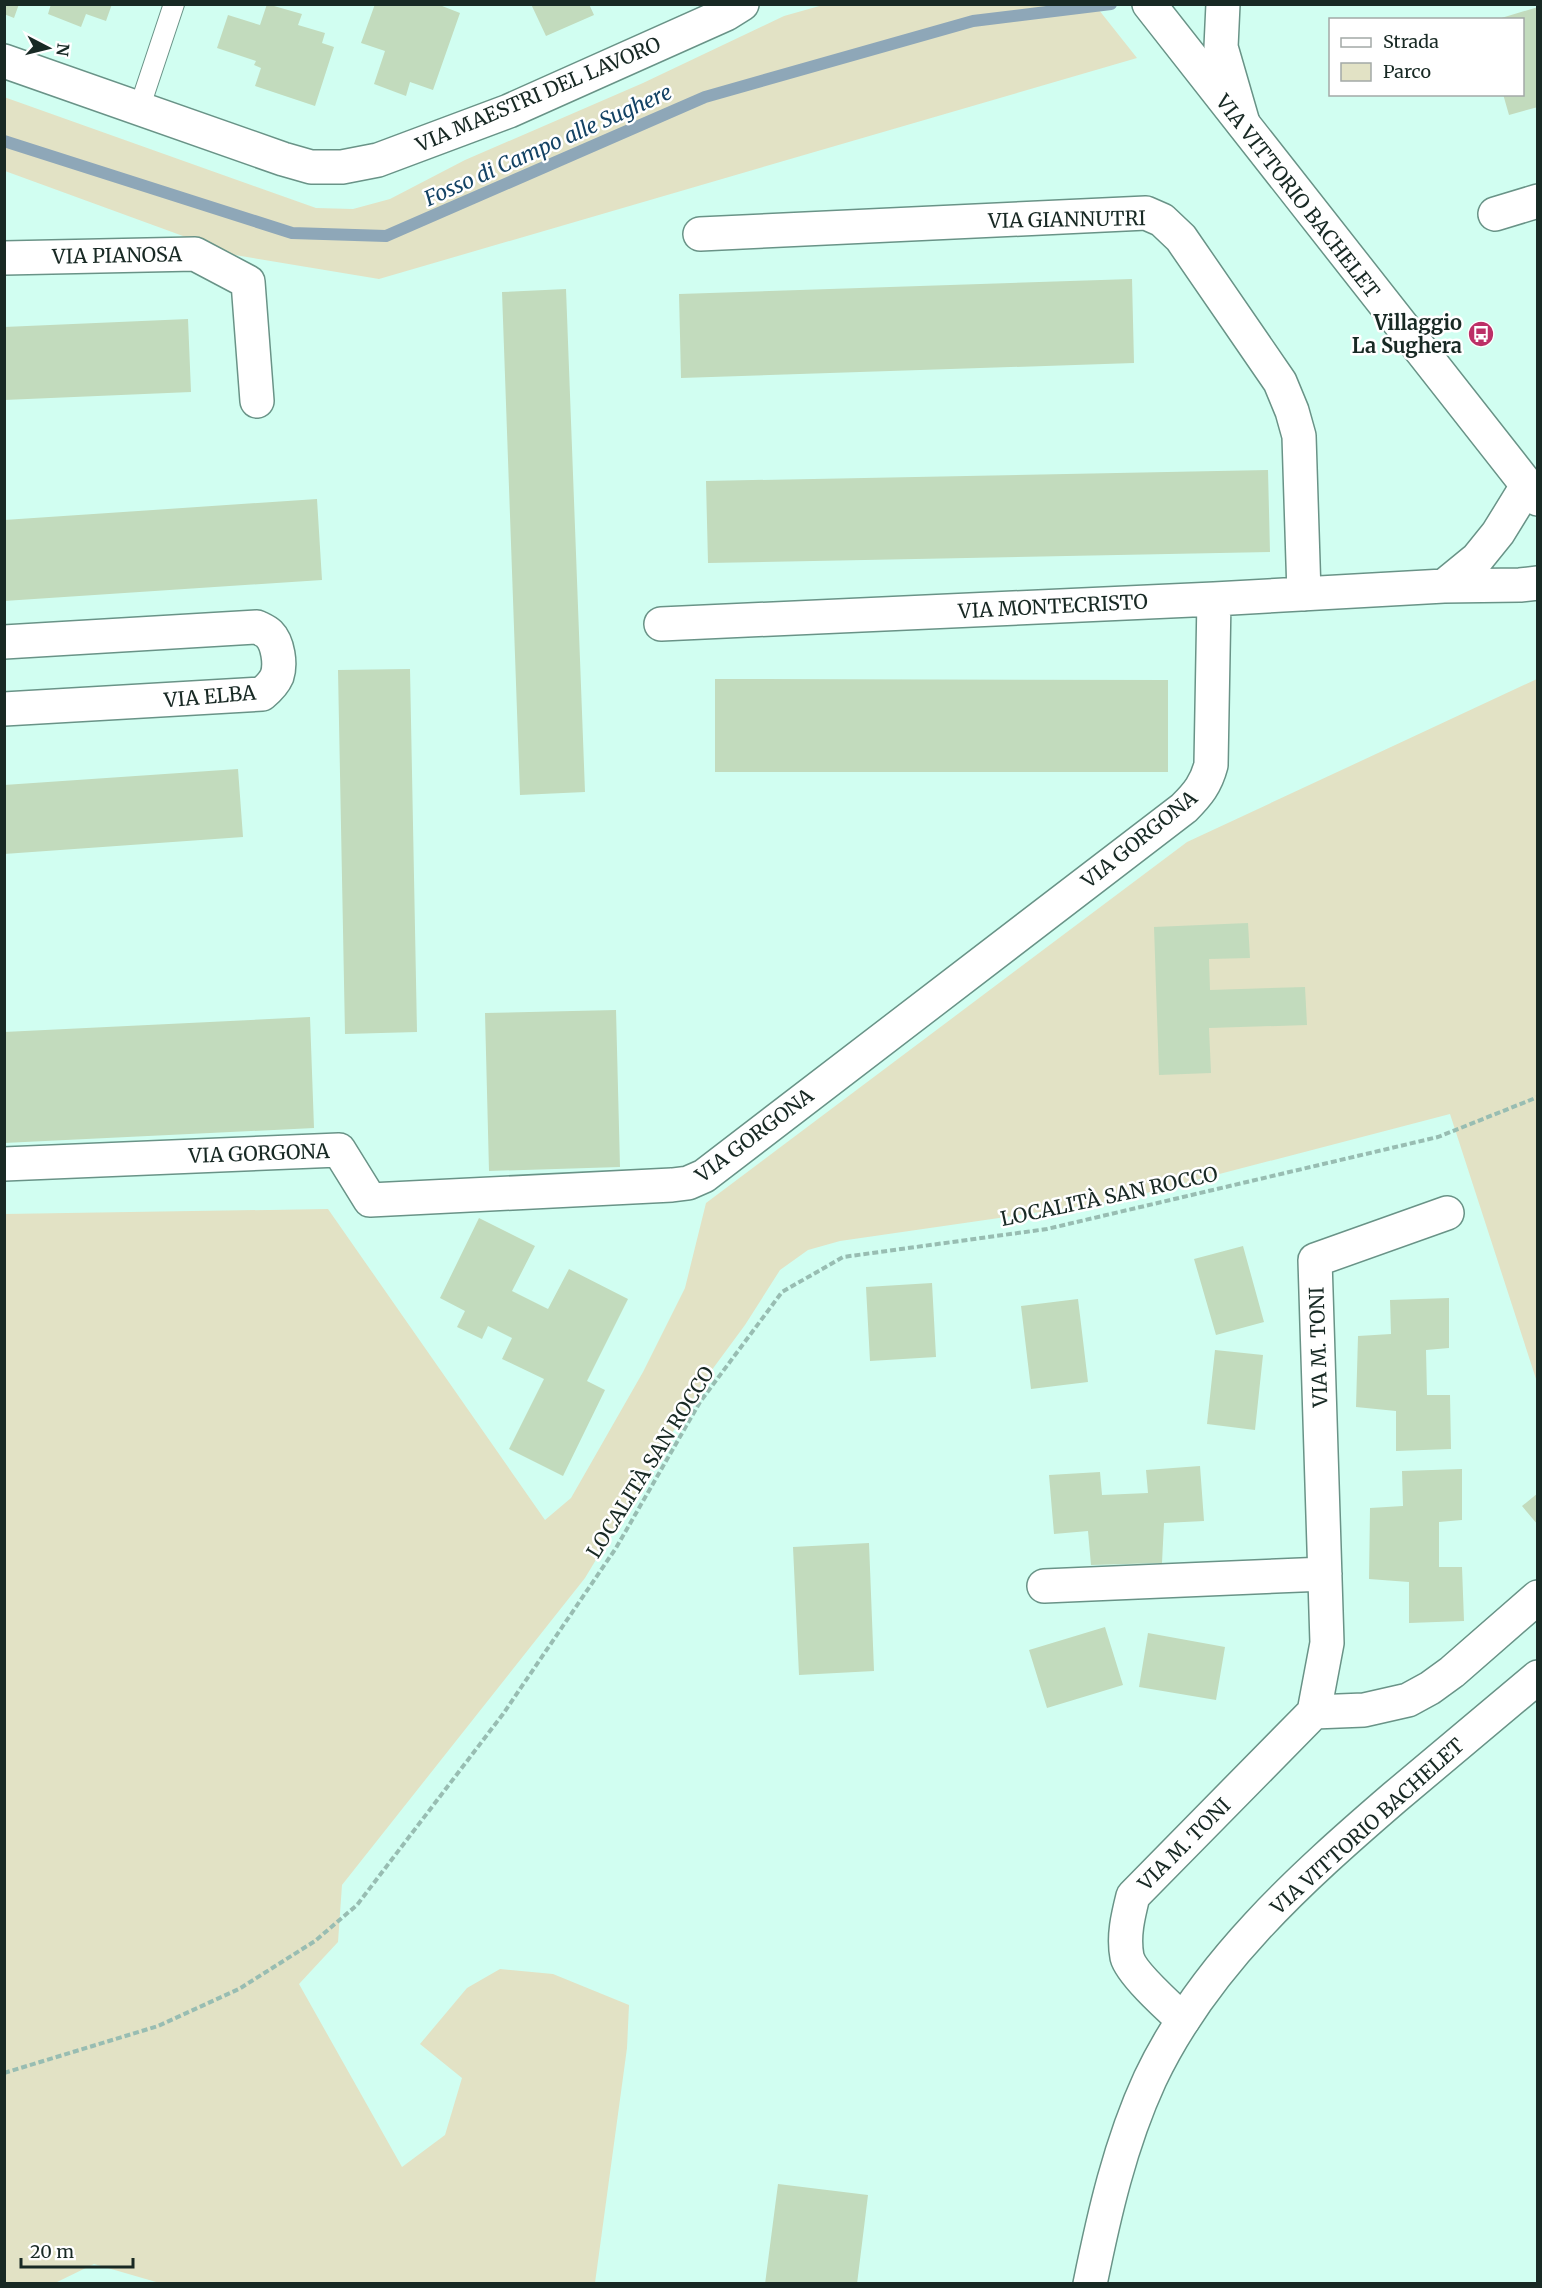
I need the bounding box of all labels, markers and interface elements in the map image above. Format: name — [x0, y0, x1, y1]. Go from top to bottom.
north arrow — [18, 18, 78, 78]
legend — [1329, 18, 1524, 96]
text: Strada — [1383, 30, 1439, 53]
street label: VIA MAESTRI DEL LAVORO — [411, 31, 664, 157]
text: N — [52, 42, 74, 58]
text: Parco — [1383, 60, 1431, 83]
water label: Fosso di Campo alle Sughere — [419, 78, 676, 212]
street label: VIA VITTORIO BACHELET — [1210, 88, 1385, 303]
street label: VIA GIANNUTRI — [987, 205, 1146, 233]
street label: VIA PIANOSA — [51, 241, 183, 269]
place label: Villaggio La Sughera — [1352, 310, 1462, 358]
bus stop icon: Villaggio La Sughera — [1466, 319, 1496, 349]
street label: VIA MONTECRISTO — [956, 589, 1149, 624]
street label: VIA ELBA — [162, 679, 258, 713]
street label: VIA GORGONA — [1075, 784, 1202, 894]
street label: VIA GORGONA — [689, 1082, 819, 1188]
street label: VIA GORGONA — [187, 1138, 331, 1168]
street label: LOCALITÀ SAN ROCCO — [998, 1159, 1220, 1231]
street label: VIA M. TONI — [1303, 1286, 1333, 1409]
street label: LOCALITÀ SAN ROCCO — [579, 1360, 719, 1562]
street label: VIA VITTORIO BACHELET — [1264, 1733, 1469, 1920]
street label: VIA M. TONI — [1132, 1793, 1235, 1896]
scale bar — [21, 2231, 134, 2269]
text: 20 m — [30, 2240, 74, 2263]

